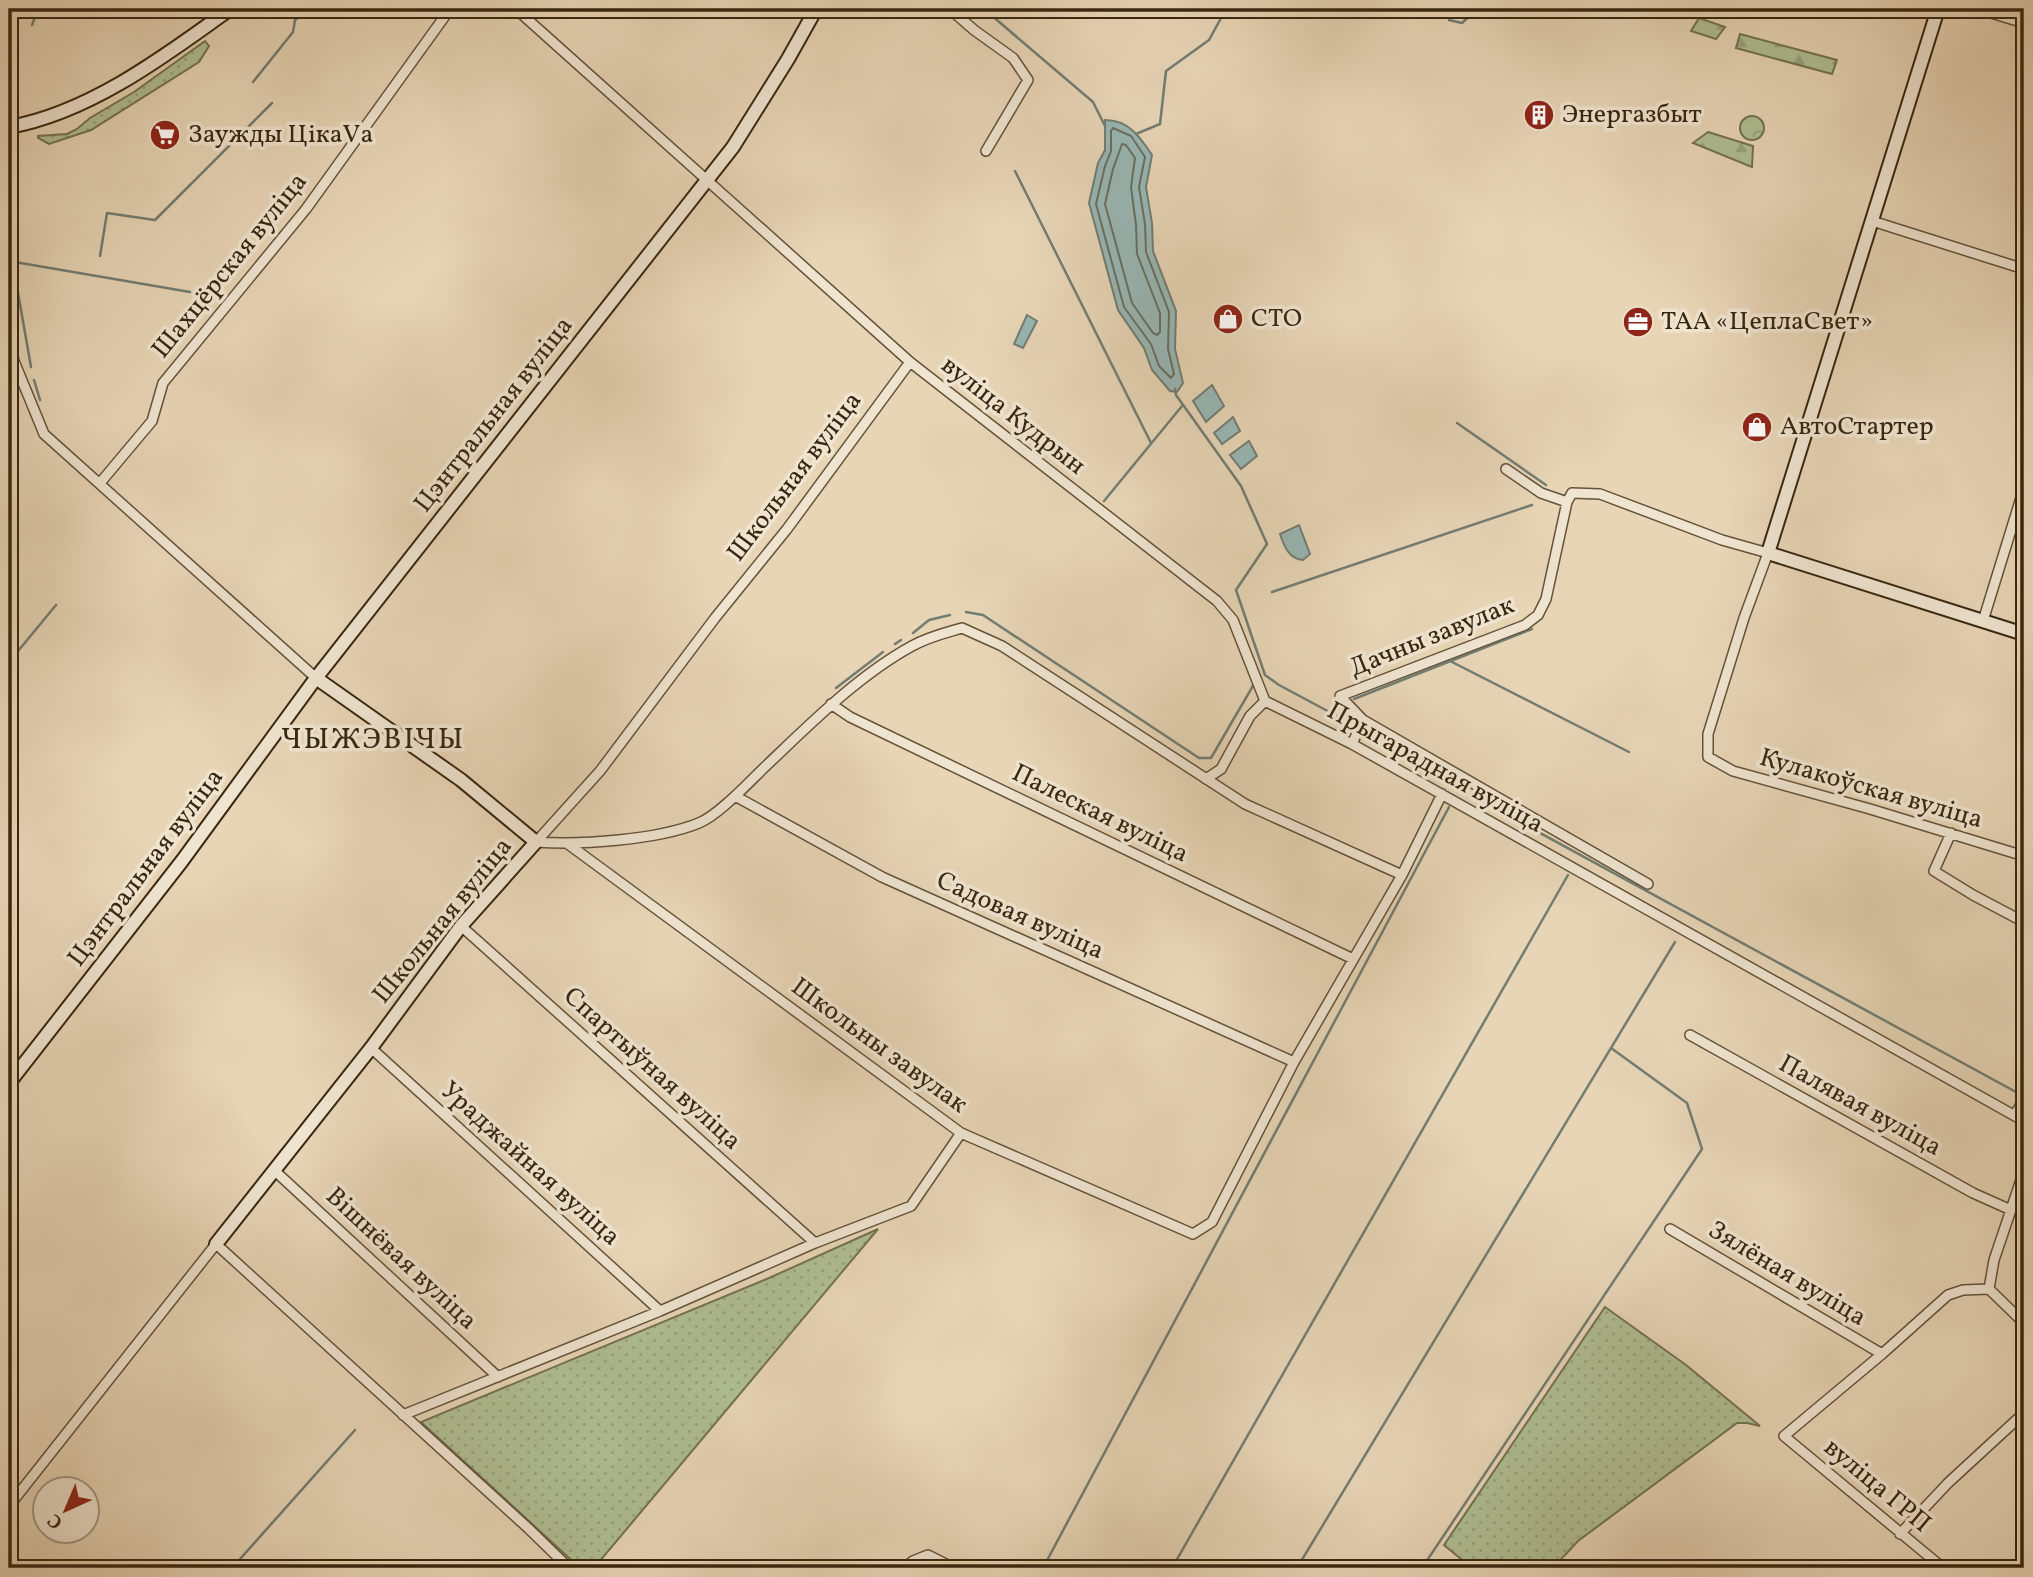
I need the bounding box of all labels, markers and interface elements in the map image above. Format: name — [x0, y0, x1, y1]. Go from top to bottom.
place label: Энергазбыт — [1562, 97, 1702, 133]
building icon: Энергазбыт — [1522, 98, 1556, 132]
place label: Заужды ЦікаVа — [188, 117, 373, 153]
supermarket icon: Заужды ЦікаVа — [148, 118, 182, 152]
street label: Шахцёрская вуліца — [144, 165, 316, 367]
place label: СТО — [1251, 301, 1302, 337]
shop icon: СТО — [1211, 302, 1245, 336]
place label: ТАА «ЦеплаСвет» — [1661, 304, 1873, 340]
office icon: ТАА «ЦеплаСвет» — [1621, 305, 1655, 339]
street label: Цэнтральная вуліца — [406, 309, 582, 521]
street label: вуліца Кудрын — [933, 348, 1093, 484]
street label: Школьная вуліца — [719, 385, 871, 569]
place label: АвтоСтартер — [1780, 409, 1934, 445]
shop icon: АвтоСтартер — [1740, 410, 1774, 444]
street label: Дачны завулак — [1344, 588, 1520, 686]
street label: Прыгарадная вуліца — [1320, 693, 1550, 843]
district label: ЧЫЖЭВІЧЫ — [281, 719, 465, 761]
street label: Кулакоўская вуліца — [1755, 740, 1987, 838]
street label: Палеская вуліца — [1006, 756, 1194, 872]
street label: Цэнтральная вуліца — [59, 761, 233, 975]
street label: Школьная вуліца — [365, 830, 521, 1012]
street label: Садовая вуліца — [931, 863, 1109, 969]
street label: Школьны завулак — [783, 970, 975, 1122]
street label: Спартыўная вуліца — [555, 979, 749, 1159]
street label: Палявая вуліца — [1772, 1046, 1948, 1166]
street label: Ураджайная вуліца — [432, 1073, 628, 1255]
street label: Вішнёвая вуліца — [317, 1179, 485, 1339]
street label: Зялёная вуліца — [1701, 1212, 1873, 1336]
street label: вуліца ГРП — [1816, 1430, 1938, 1542]
north arrow — [32, 1476, 102, 1546]
text: С — [42, 1507, 69, 1534]

